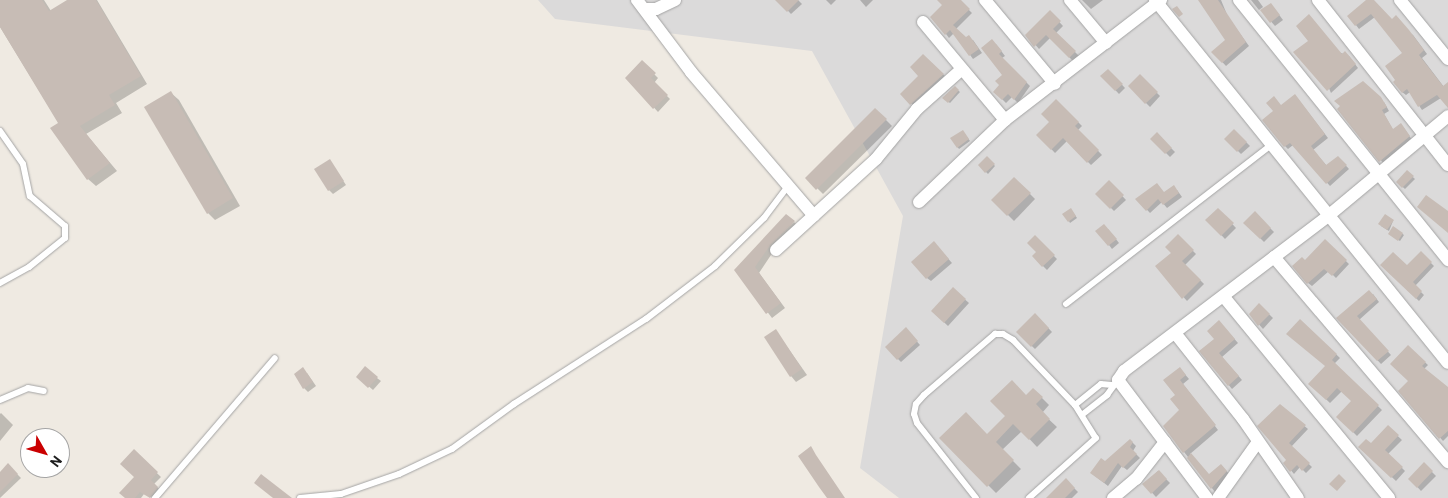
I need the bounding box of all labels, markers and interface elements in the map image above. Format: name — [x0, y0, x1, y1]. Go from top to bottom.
north arrow — [20, 428, 70, 478]
text: N — [47, 453, 66, 471]

